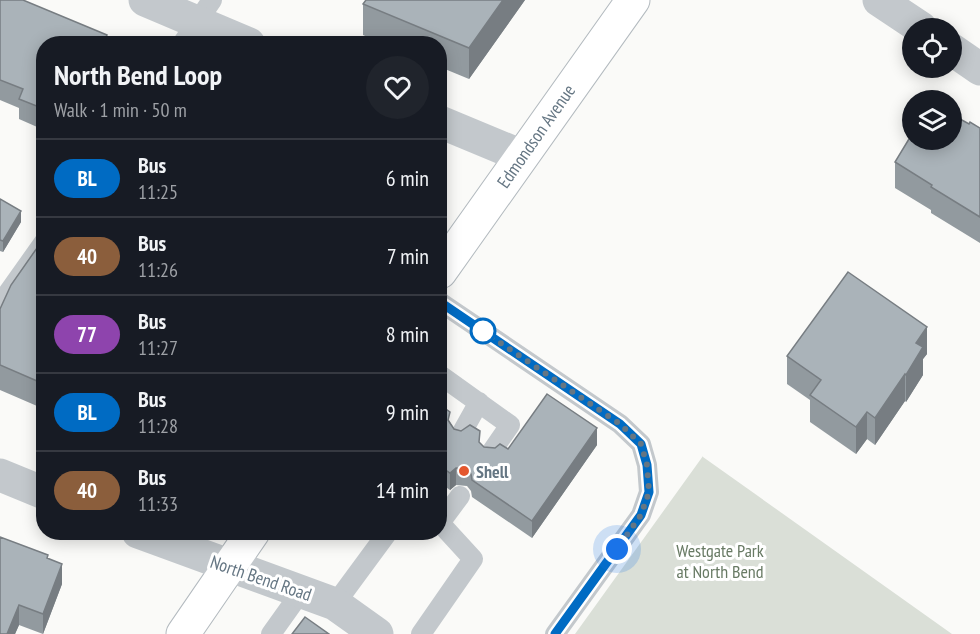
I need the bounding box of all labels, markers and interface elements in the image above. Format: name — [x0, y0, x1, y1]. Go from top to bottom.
map controls — [902, 18, 962, 150]
button: locate — [902, 18, 962, 78]
text: North Bend Loop — [54, 56, 222, 93]
button: heart — [366, 56, 429, 119]
street label: Edmondson Avenue — [492, 80, 580, 192]
button: layers — [902, 90, 962, 150]
text: Walk · 1 min · 50 m — [54, 97, 187, 123]
text: Bus — [138, 151, 166, 179]
text: 6 min — [386, 164, 429, 192]
text: BL — [77, 165, 97, 192]
text: 11:25 — [138, 179, 178, 205]
text: Bus — [138, 229, 166, 257]
text: 7 min — [387, 242, 429, 270]
text: 40 — [77, 243, 97, 270]
text: 11:26 — [138, 257, 178, 283]
text: Bus — [138, 307, 166, 335]
unlabelled marker — [470, 318, 496, 344]
text: 8 min — [386, 320, 429, 348]
text: 77 — [77, 321, 97, 348]
text: 11:27 — [138, 335, 178, 361]
text: Bus — [138, 385, 166, 413]
text: 9 min — [386, 398, 429, 426]
text: BL — [77, 399, 97, 426]
text: 11:28 — [138, 413, 178, 439]
place label: Shell — [476, 460, 509, 483]
text: Bus — [138, 463, 166, 491]
marker: Shell — [457, 464, 471, 478]
text: 14 min — [376, 476, 429, 504]
text: 40 — [77, 477, 97, 504]
text: 11:33 — [138, 491, 178, 517]
your location — [602, 534, 632, 564]
park label: Westgate Park at North Bend — [676, 539, 764, 583]
street label: North Bend Road — [207, 550, 315, 606]

